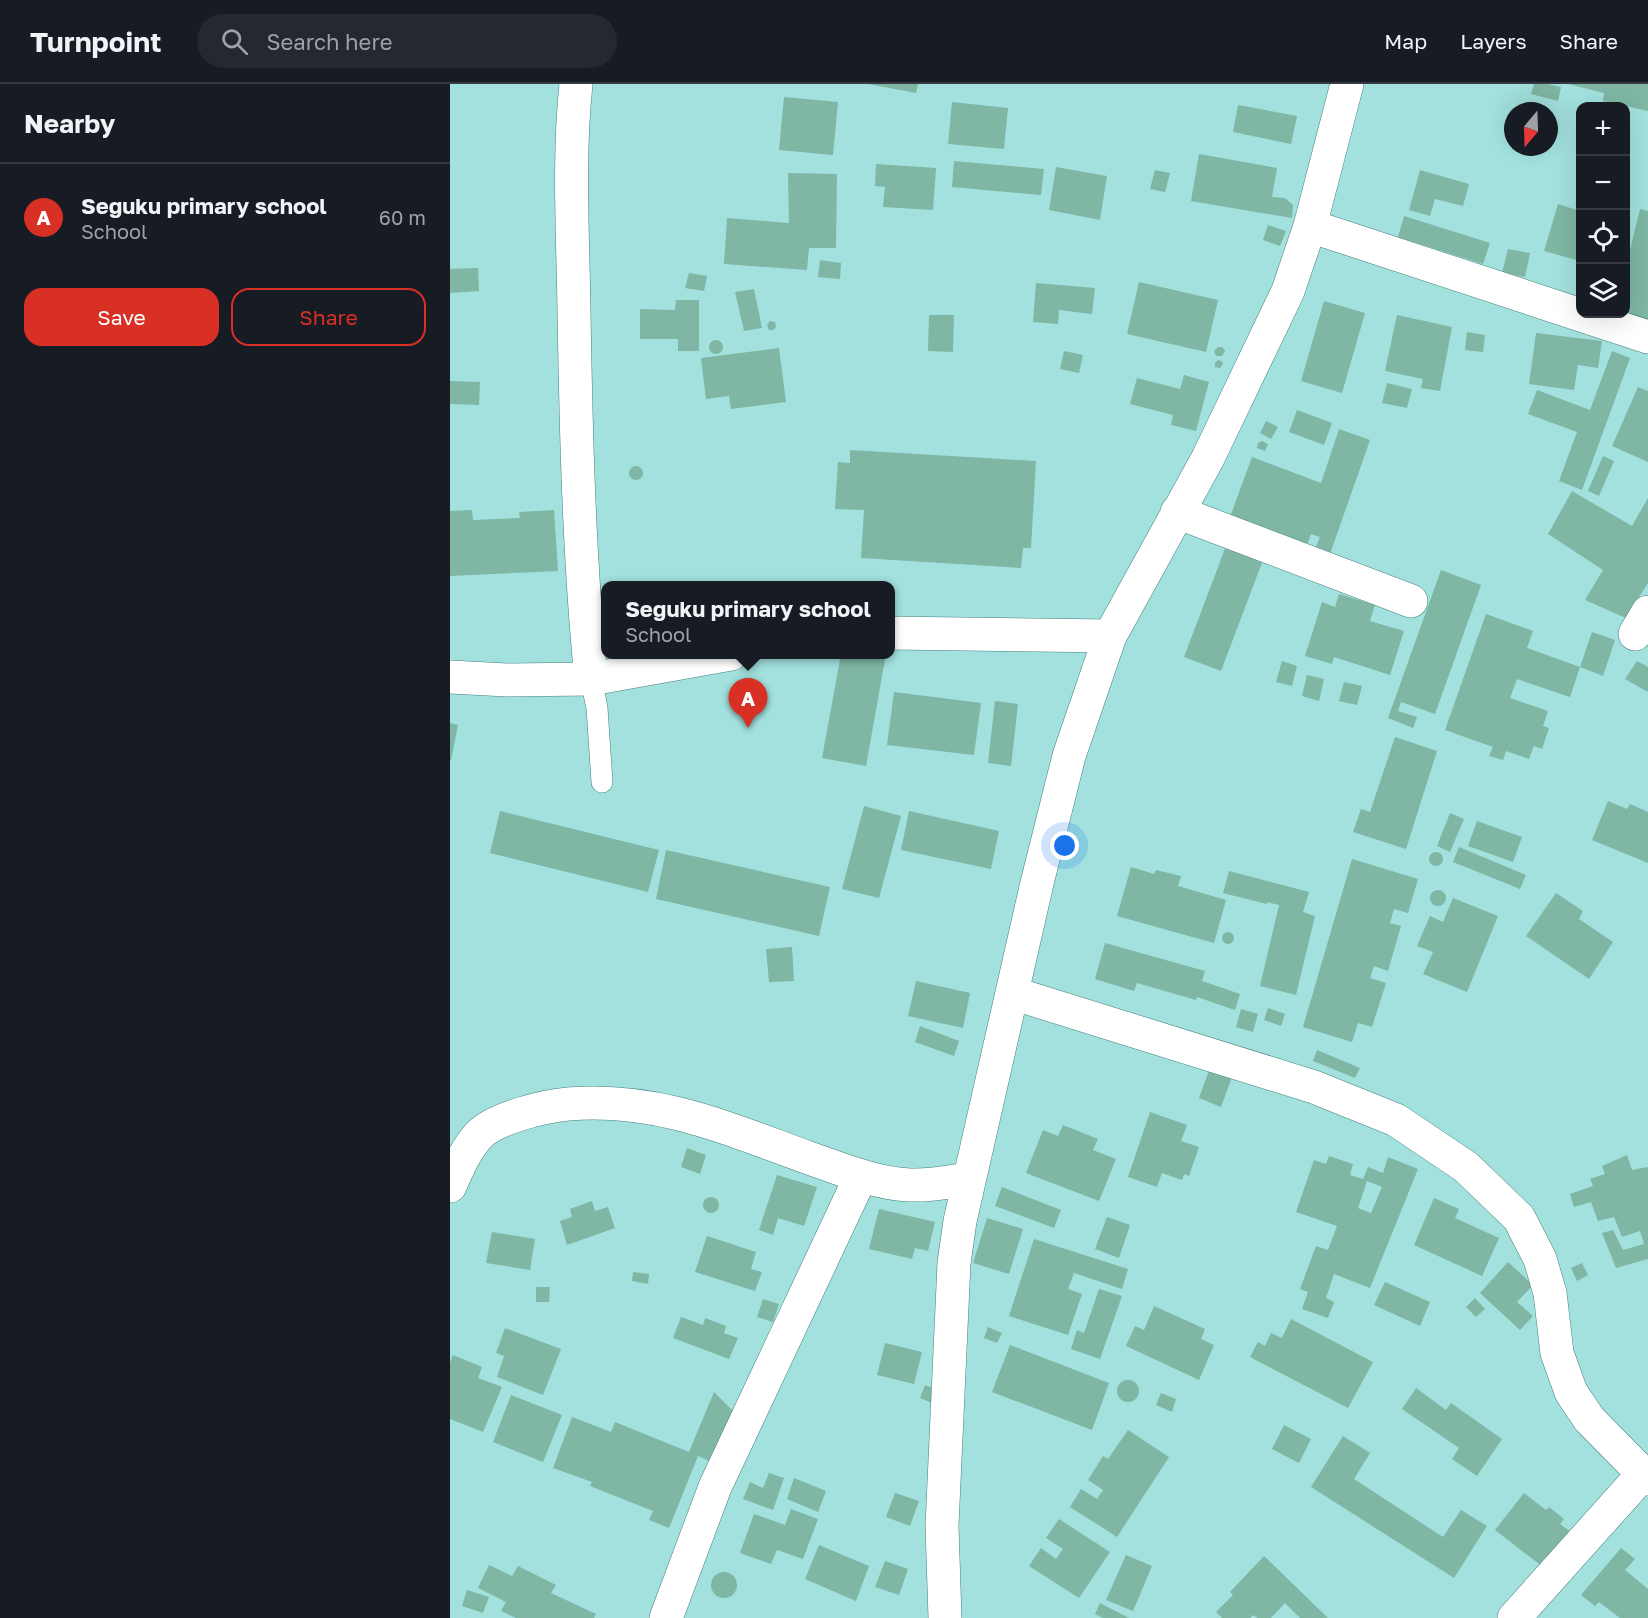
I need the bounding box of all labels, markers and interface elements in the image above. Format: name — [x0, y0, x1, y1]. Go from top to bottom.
search box — [197, 14, 617, 68]
text: Turnpoint — [30, 25, 161, 58]
icon: search — [218, 25, 251, 58]
text: Search here — [266, 28, 393, 55]
text: Map — [1384, 28, 1427, 54]
text: Layers — [1460, 28, 1527, 54]
text: Share — [1560, 28, 1618, 54]
north arrow — [1504, 102, 1558, 156]
map controls — [1576, 102, 1630, 318]
button: + — [1576, 102, 1630, 156]
text: Nearby — [24, 108, 115, 139]
button: − — [1576, 156, 1630, 210]
text: Seguku primary school — [81, 192, 327, 219]
text: A — [36, 205, 51, 229]
text: 60 m — [379, 205, 426, 229]
button: locate — [1576, 210, 1630, 264]
text: School — [81, 219, 147, 243]
button: layers — [1576, 264, 1630, 318]
button: Save — [24, 288, 219, 346]
button: Share — [231, 288, 426, 346]
popup — [601, 581, 895, 659]
text: Seguku primary school — [625, 595, 871, 622]
text: School — [625, 622, 692, 646]
pin: A — [728, 678, 768, 728]
your location — [1050, 831, 1079, 860]

